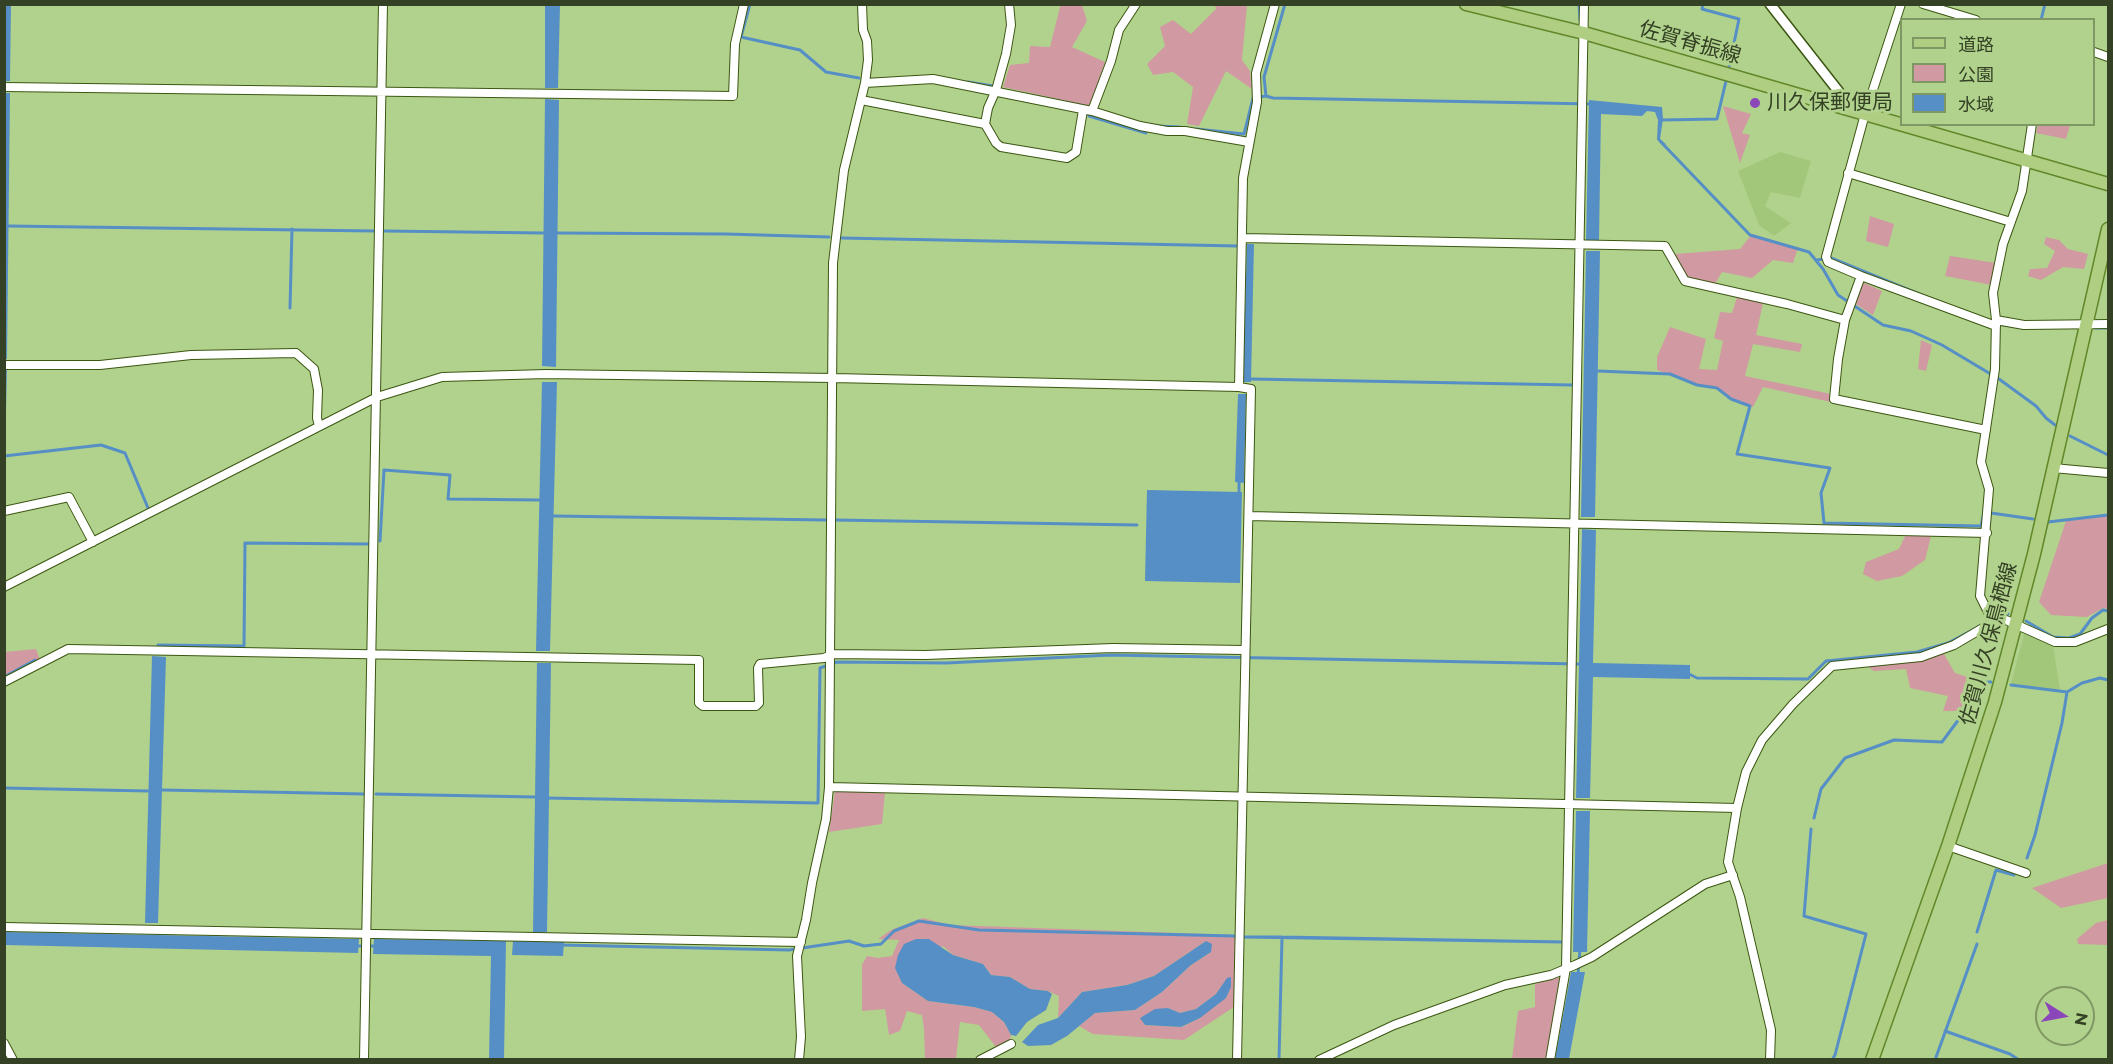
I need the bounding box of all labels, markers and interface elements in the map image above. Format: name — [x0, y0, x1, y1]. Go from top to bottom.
street label: 佐賀脊振線 — [1636, 16, 1744, 70]
legend — [1900, 18, 2095, 126]
text: 道路 — [1958, 34, 1994, 56]
text: 公園 — [1958, 64, 1994, 86]
place label: 川久保郵便局 — [1767, 90, 1893, 116]
text: 水域 — [1958, 94, 1994, 116]
marker: 川久保郵便局 — [1748, 96, 1762, 110]
street label: 佐賀川久保鳥栖線 — [1955, 560, 2023, 728]
north arrow — [2035, 986, 2095, 1046]
text: N — [2071, 1011, 2092, 1027]

